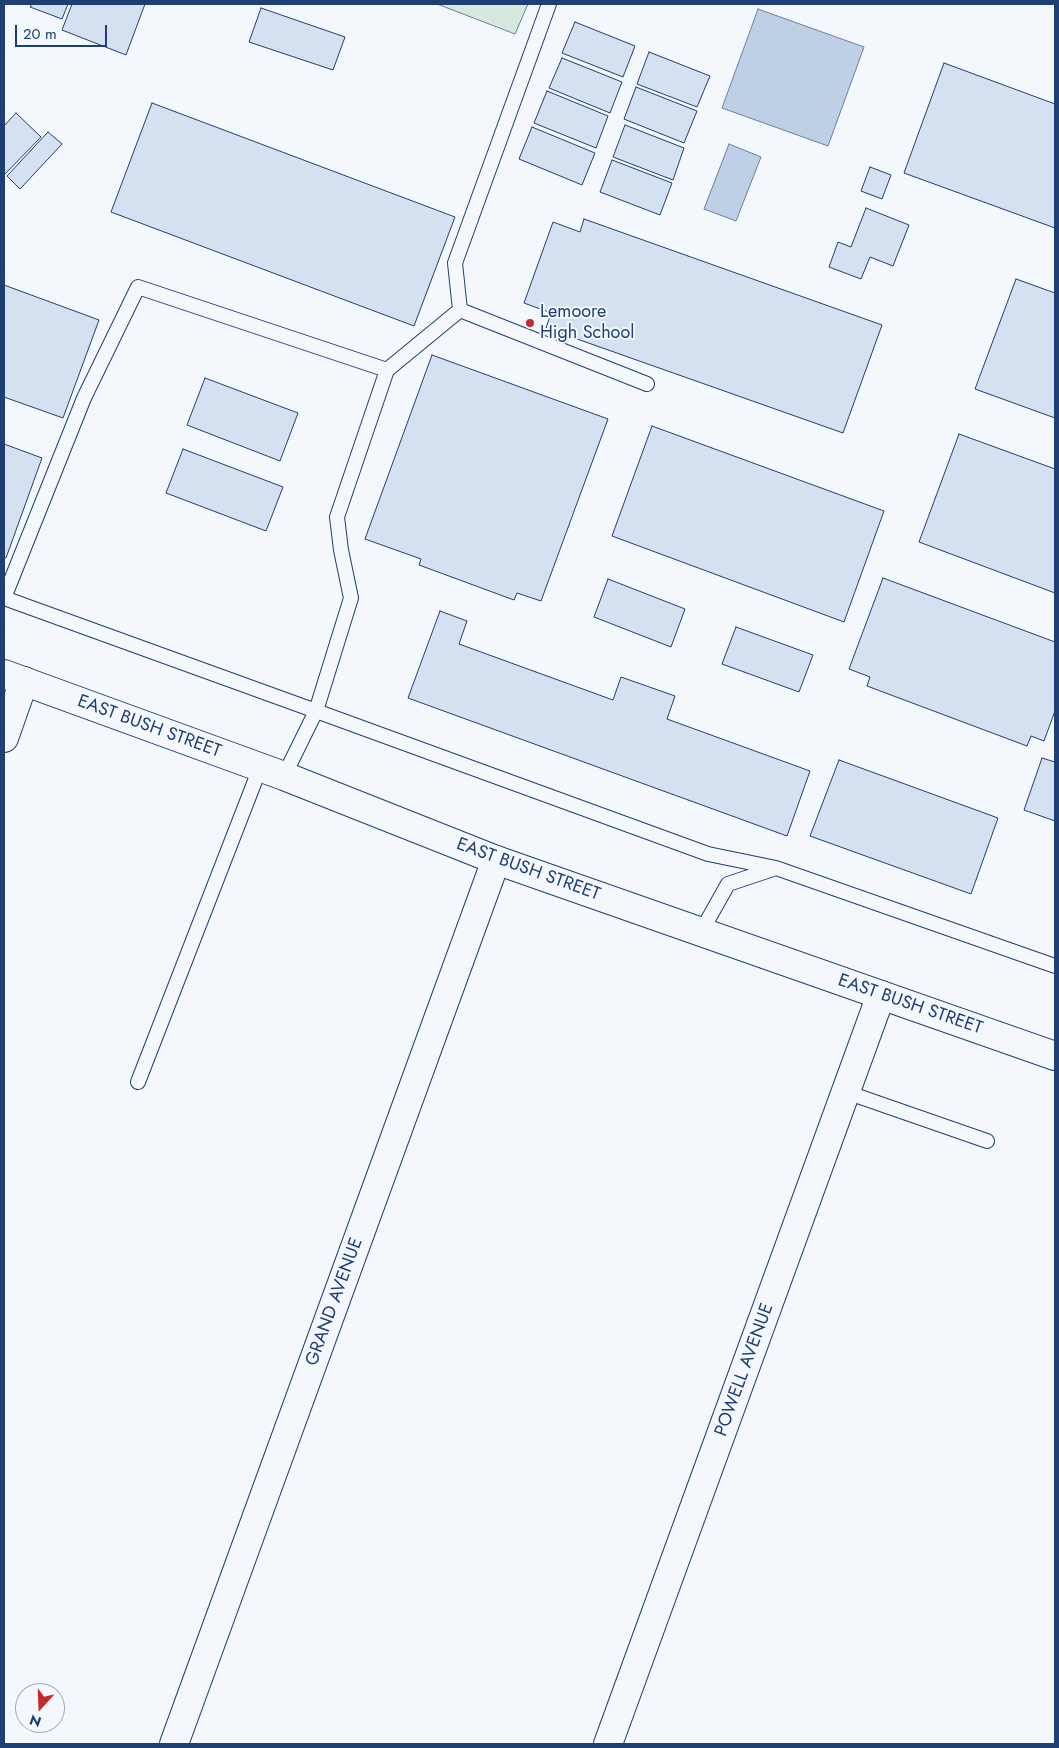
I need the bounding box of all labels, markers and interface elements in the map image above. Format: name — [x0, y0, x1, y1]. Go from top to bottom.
scale bar — [18, 15, 110, 47]
text: 20 m — [23, 23, 57, 45]
place label: Lemoore High School — [540, 302, 634, 344]
marker: Lemoore High School — [524, 317, 536, 329]
street label: EAST BUSH STREET — [74, 691, 224, 763]
street label: EAST BUSH STREET — [453, 834, 603, 906]
street label: EAST BUSH STREET — [835, 970, 985, 1040]
street label: GRAND AVENUE — [302, 1235, 368, 1369]
street label: POWELL AVENUE — [711, 1301, 779, 1439]
north arrow — [15, 1683, 65, 1733]
text: N — [27, 1710, 44, 1732]

